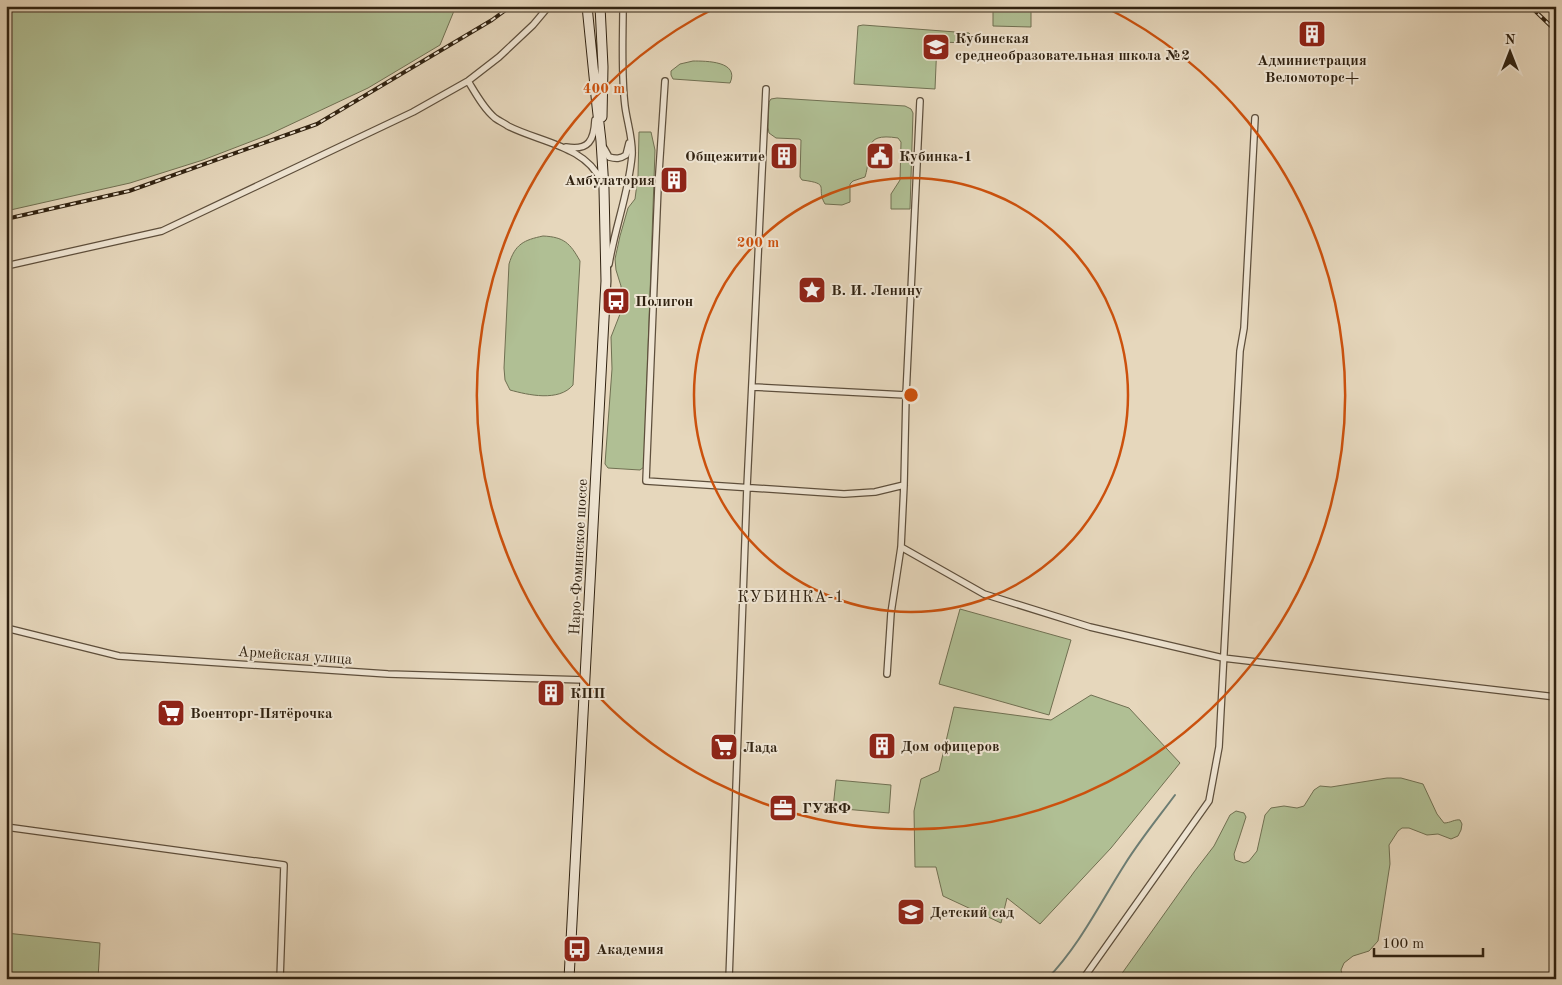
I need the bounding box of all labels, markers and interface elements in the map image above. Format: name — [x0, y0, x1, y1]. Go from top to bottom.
building icon: Администрация Веломоторс+ — [1297, 19, 1327, 49]
north arrow — [1484, 28, 1534, 78]
school or university icon: Кубинская среднеобразовательная школа №2 — [921, 32, 951, 62]
place label: Кубинская среднеобразовательная школа №2 — [955, 32, 1190, 64]
text: N — [1505, 33, 1516, 47]
place label: Администрация Веломоторс+ — [1257, 54, 1367, 86]
text: 400 m — [583, 82, 625, 97]
building icon: Общежитие — [769, 141, 799, 171]
public building icon: Кубинка-1 — [865, 141, 895, 171]
place label: Общежитие — [685, 150, 765, 165]
place label: Кубинка-1 — [899, 150, 972, 165]
building icon: Амбулатория — [659, 165, 689, 195]
place label: Амбулатория — [564, 174, 655, 189]
text: 200 m — [737, 236, 779, 251]
place icon: В. И. Ленину — [797, 275, 827, 305]
place label: В. И. Ленину — [831, 284, 923, 299]
bus stop icon: Полигон — [601, 286, 631, 316]
place label: Полигон — [635, 295, 693, 310]
centre of rings — [902, 386, 920, 404]
street label: Наро-Фоминское шоссе — [568, 478, 591, 636]
district label: КУБИНКА-1 — [737, 590, 845, 606]
street label: Армейская улица — [237, 645, 353, 668]
building icon: КПП — [536, 678, 566, 708]
place label: КПП — [570, 687, 605, 702]
supermarket icon: Военторг-Пятёрочка — [156, 698, 186, 728]
place label: Военторг-Пятёрочка — [190, 707, 333, 722]
building icon: Дом офицеров — [867, 731, 897, 761]
supermarket icon: Лада — [709, 732, 739, 762]
place label: Дом офицеров — [901, 740, 999, 755]
place label: Лада — [743, 741, 778, 756]
office icon: ГУЖФ — [768, 793, 798, 823]
place label: ГУЖФ — [802, 802, 851, 817]
school or university icon: Детский сад — [896, 897, 926, 927]
place label: Детский сад — [930, 906, 1014, 921]
scale bar — [1374, 925, 1483, 957]
bus stop icon: Академия — [562, 934, 592, 964]
text: 100 m — [1382, 937, 1424, 952]
place label: Академия — [596, 943, 664, 958]

